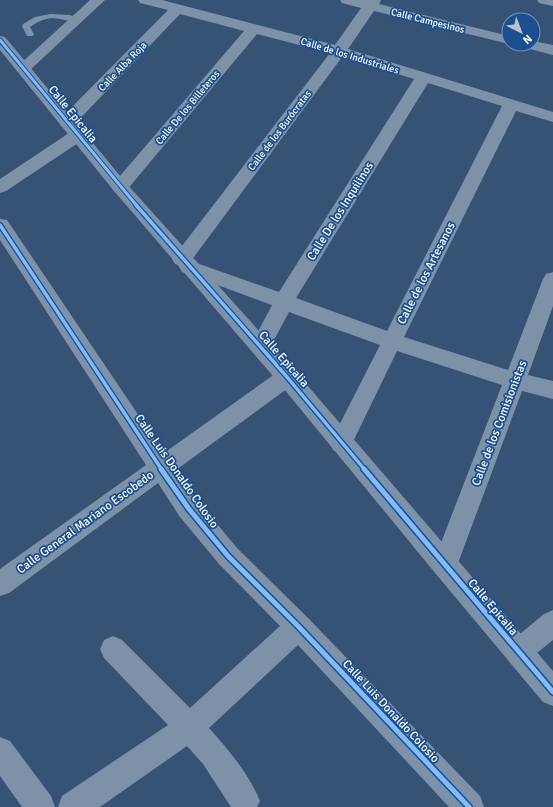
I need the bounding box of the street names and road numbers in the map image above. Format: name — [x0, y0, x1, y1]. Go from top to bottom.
street label: Calle Campesinos — [390, 6, 466, 36]
street label: Calle de los Industriales — [299, 35, 401, 77]
street label: Calle Alba Roja — [96, 39, 149, 94]
street label: Calle De los Billeteros — [153, 68, 223, 147]
street label: Calle Epicalia — [45, 83, 100, 146]
street label: Calle de los Burócratas — [246, 88, 314, 173]
street label: Calle De los Inquilinos — [304, 159, 377, 263]
street label: Calle de los Artesanos — [394, 220, 459, 327]
street label: Calle Epicalia — [255, 328, 312, 391]
street label: Calle de los Comisionistas — [469, 359, 530, 488]
street label: Calle Luis Donaldo Colosio — [132, 412, 222, 531]
street label: Calle General Mariano Escobedo — [14, 468, 157, 577]
street label: Calle Epicalia — [464, 576, 521, 639]
street label: Calle Luis Donaldo Colosio — [339, 657, 442, 766]

